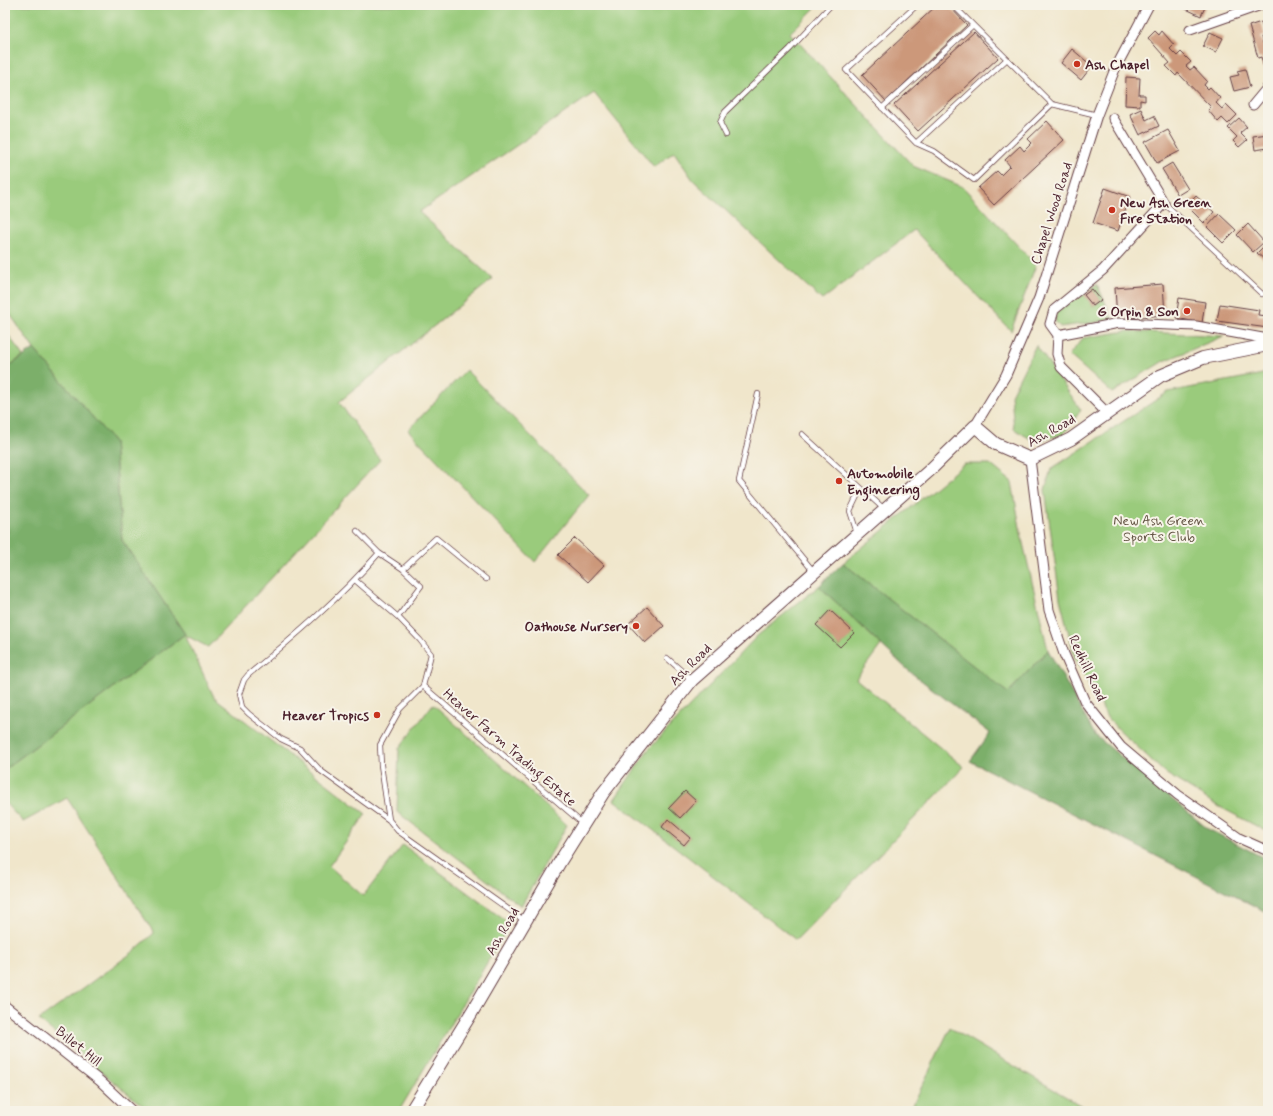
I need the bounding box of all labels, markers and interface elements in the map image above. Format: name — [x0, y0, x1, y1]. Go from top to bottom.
place label: Ash Chapel — [1085, 56, 1149, 74]
marker: Ash Chapel — [1072, 59, 1082, 69]
street label: Chapel Wood Road — [1027, 160, 1077, 267]
place label: New Ash Green Fire Station — [1120, 194, 1212, 228]
marker: New Ash Green Fire Station — [1107, 205, 1117, 215]
place label: G Orpin & Son — [1097, 303, 1179, 321]
marker: G Orpin & Son — [1182, 306, 1192, 316]
street label: Ash Road — [1024, 410, 1079, 452]
place label: Automobile Engineering — [847, 465, 920, 502]
marker: Automobile Engineering — [834, 476, 844, 486]
park label: New Ash Green Sports Club — [1113, 512, 1205, 546]
place label: Oathouse Nursery — [525, 618, 629, 636]
marker: Oathouse Nursery — [631, 621, 641, 631]
street label: Redhill Road — [1064, 632, 1110, 704]
street label: Ash Road — [666, 640, 716, 690]
street label: Heaver Farm Trading Estate — [438, 685, 580, 812]
place label: Heaver Tropics — [283, 707, 369, 725]
marker: Heaver Tropics — [372, 710, 382, 720]
street label: Ash Road — [482, 904, 524, 959]
street label: Billet Hill — [52, 1023, 105, 1071]

